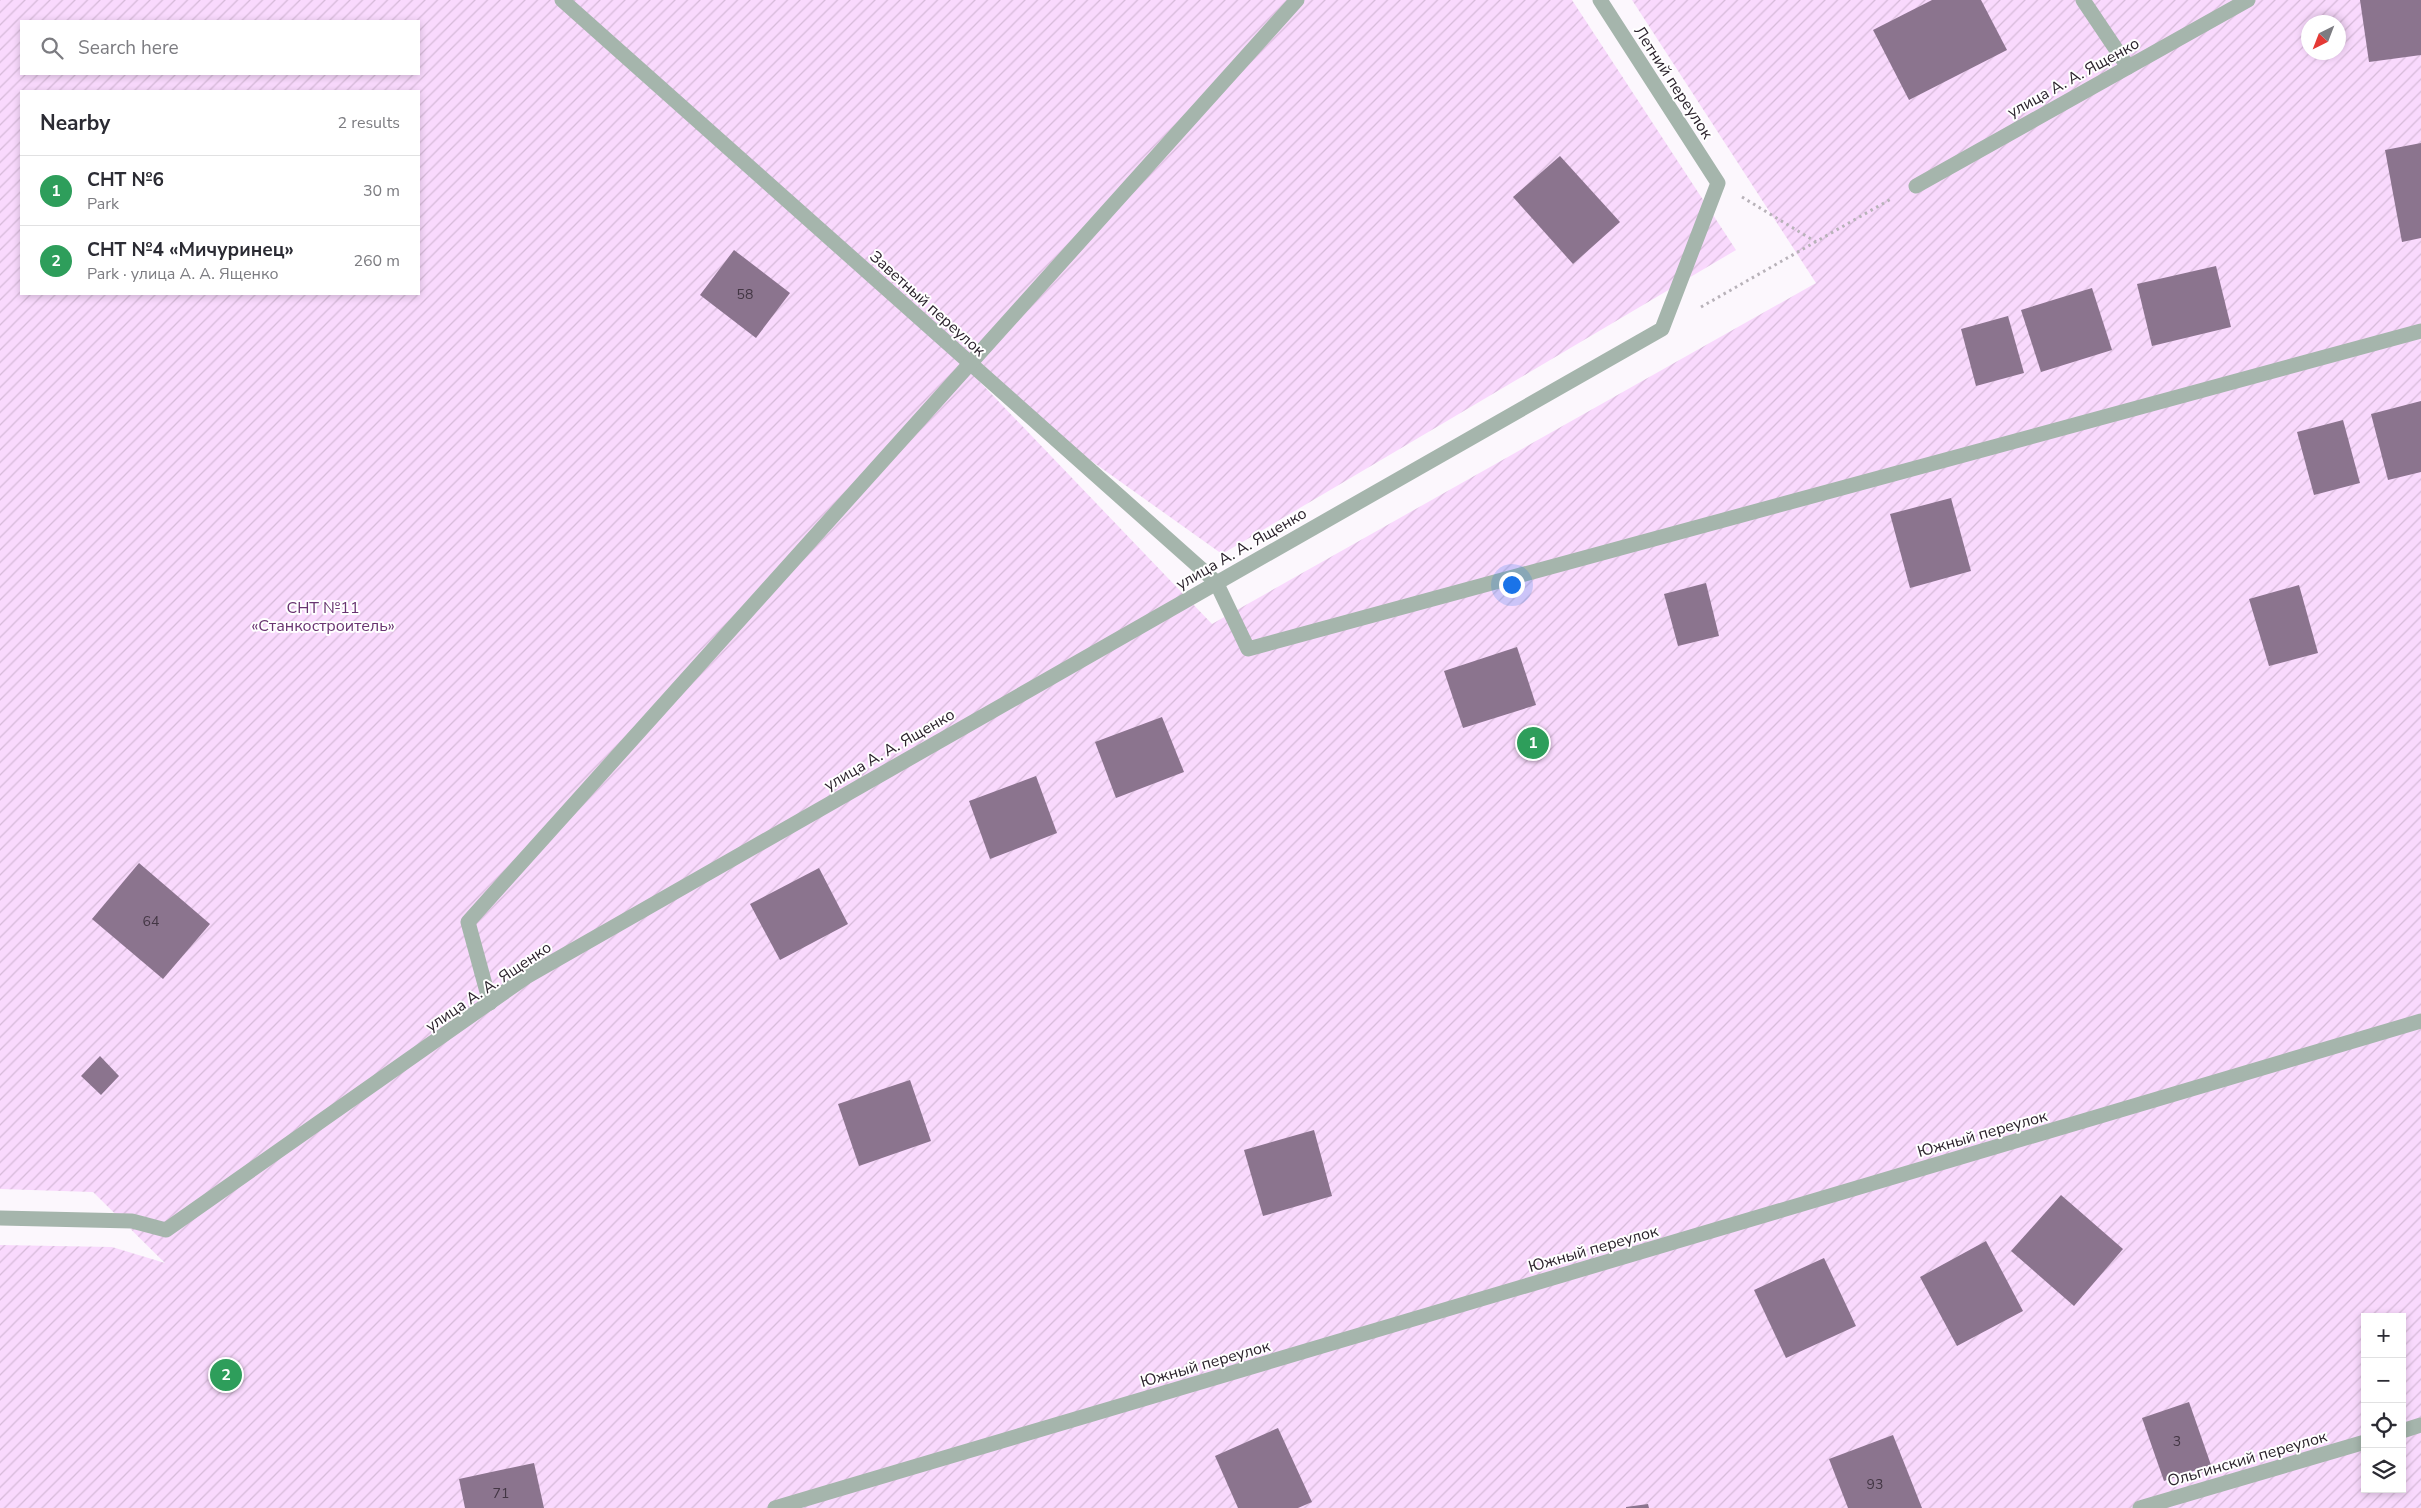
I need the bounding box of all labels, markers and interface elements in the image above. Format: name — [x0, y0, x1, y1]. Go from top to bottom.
north arrow — [2301, 15, 2346, 60]
search box — [20, 20, 420, 75]
street label: Летний переулок — [1628, 22, 1718, 144]
street label: улица А. А. Ященко — [2004, 32, 2143, 123]
icon: search — [38, 34, 66, 62]
text: Search here — [78, 35, 179, 61]
text: Nearby — [40, 109, 110, 137]
text: 2 results — [338, 112, 400, 134]
text: СНТ №6 — [87, 167, 164, 193]
text: 1 — [51, 180, 61, 202]
text: 30 m — [363, 180, 400, 202]
text: Park — [87, 193, 119, 215]
text: СНТ №4 «Мичуринец» — [87, 237, 294, 263]
street label: Заветный переулок — [865, 246, 990, 362]
text: 2 — [51, 250, 61, 272]
text: 260 m — [353, 250, 400, 272]
text: Park · улица А. А. Ященко — [87, 263, 279, 285]
house number: 58 — [737, 285, 753, 304]
street label: улица А. А. Ященко — [1172, 502, 1311, 595]
your location — [1499, 572, 1525, 598]
park label: СНТ №11 «Станкостроитель» — [251, 597, 395, 637]
street label: улица А. А. Ященко — [820, 703, 959, 796]
pin: 1 — [1517, 724, 1549, 762]
house number: 64 — [143, 912, 159, 931]
street label: улица А. А. Ященко — [421, 936, 556, 1037]
street label: Южный переулок — [1915, 1105, 2050, 1163]
street label: Южный переулок — [1526, 1220, 1661, 1278]
map controls — [2361, 1313, 2406, 1493]
button: + — [2361, 1313, 2406, 1358]
street label: Южный переулок — [1138, 1335, 1273, 1393]
pin: 2 — [210, 1356, 242, 1394]
button: − — [2361, 1358, 2406, 1403]
button: locate — [2361, 1403, 2406, 1448]
street label: Ольгинский переулок — [2165, 1425, 2330, 1492]
house number: 3 — [2173, 1432, 2181, 1451]
button: layers — [2361, 1448, 2406, 1493]
house number: 93 — [1867, 1475, 1883, 1494]
house number: 71 — [493, 1484, 509, 1503]

